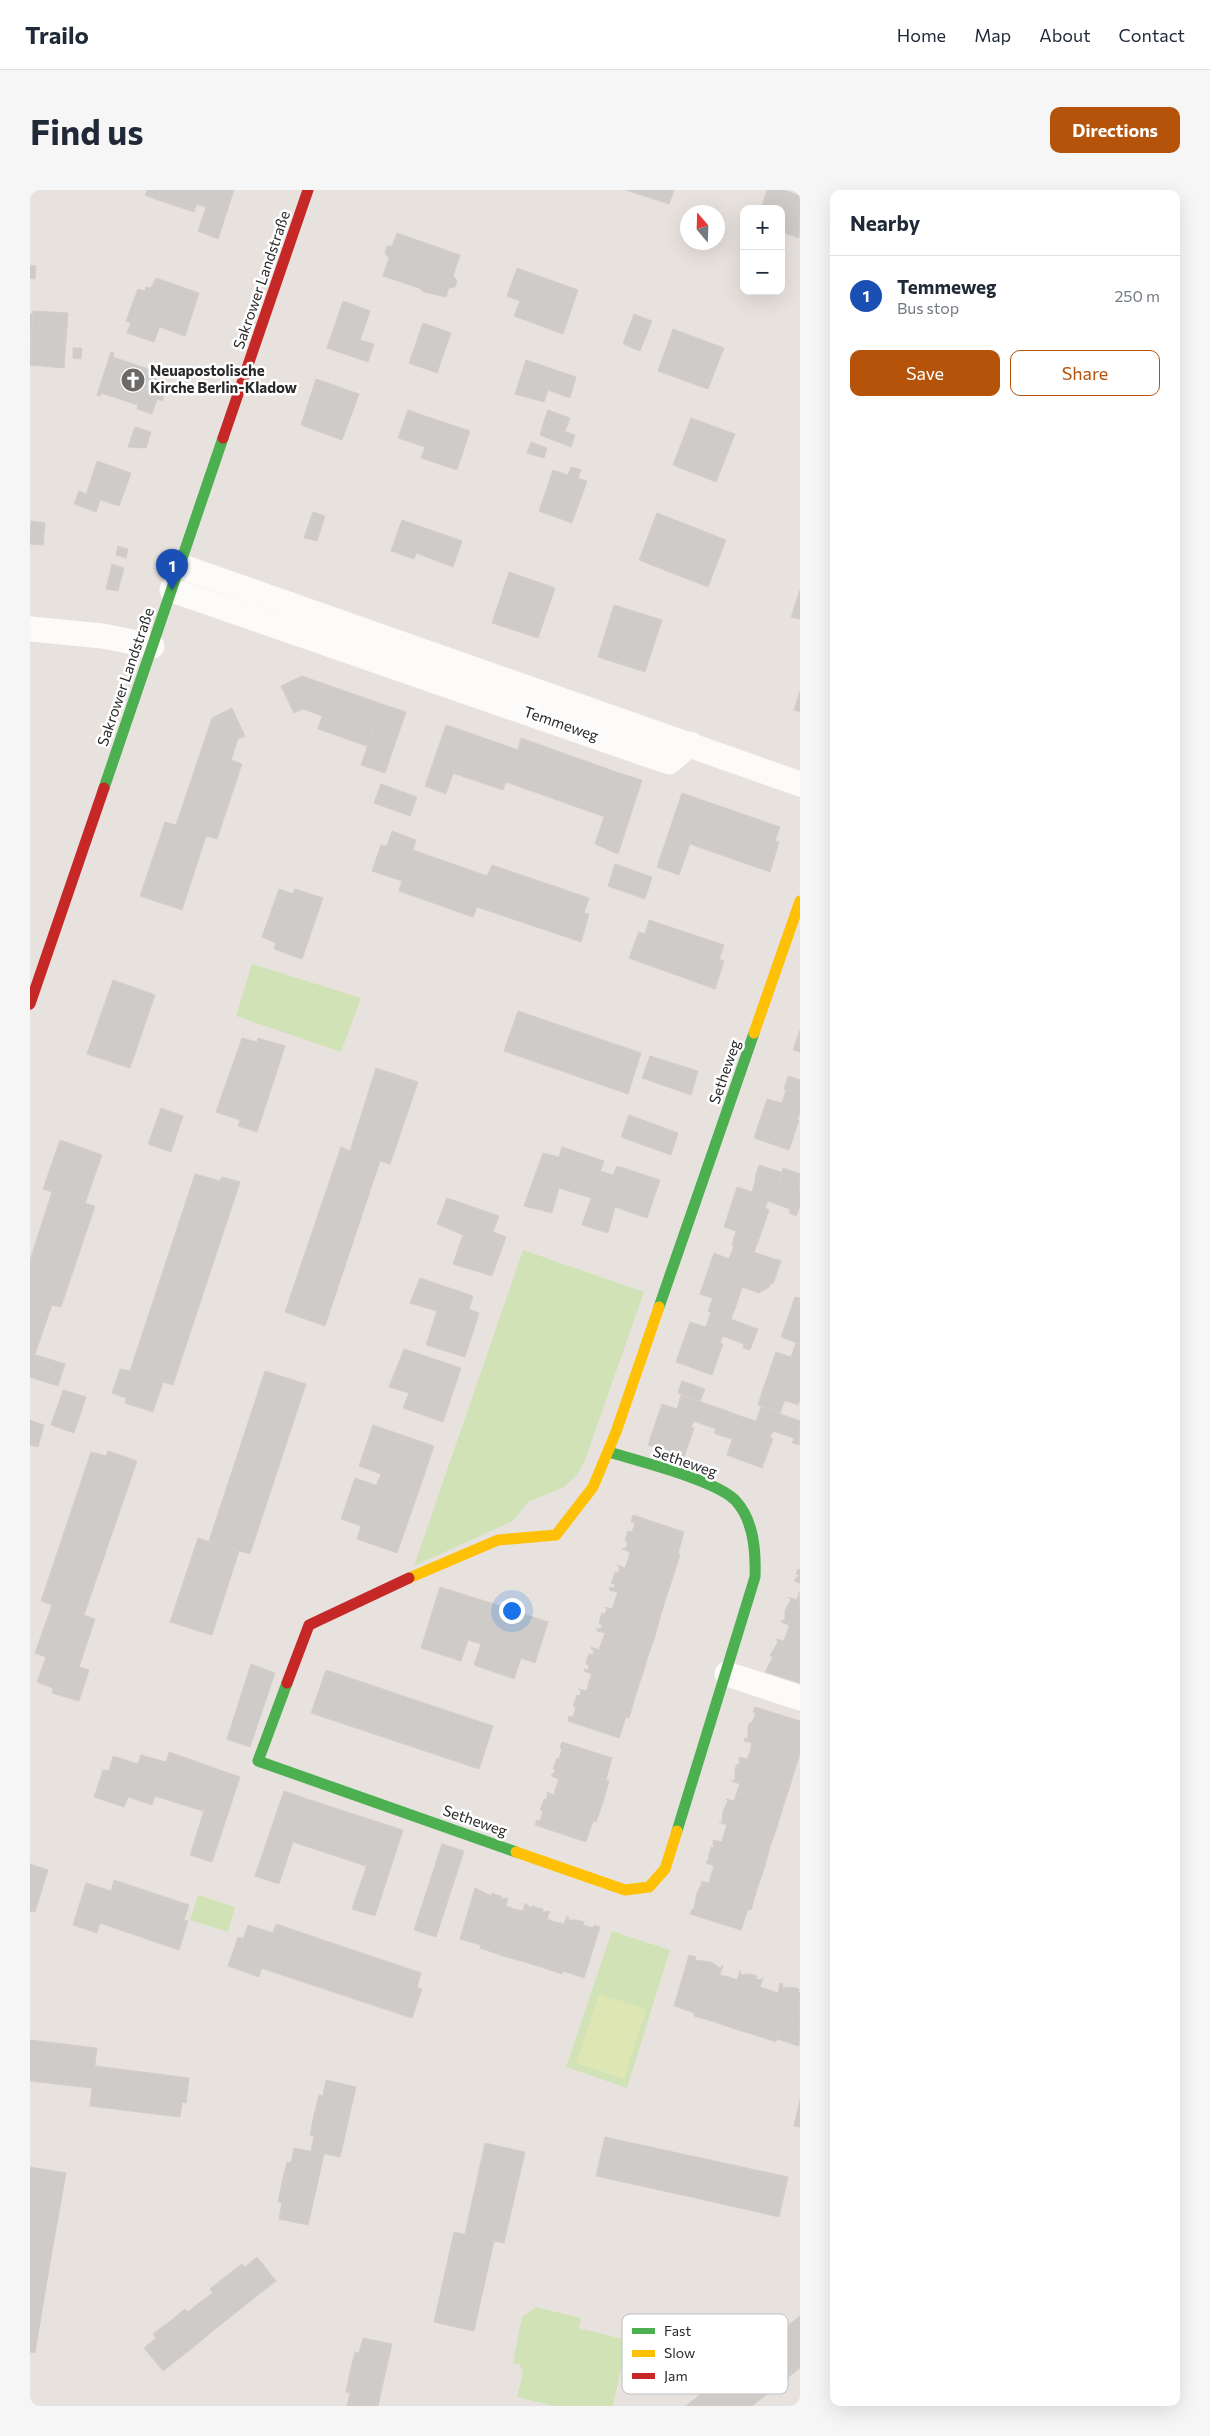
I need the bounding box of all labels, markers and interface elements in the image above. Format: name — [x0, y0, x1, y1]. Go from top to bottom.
text: Trailo — [25, 20, 89, 49]
text: Home — [897, 24, 946, 46]
text: Map — [974, 24, 1011, 46]
text: About — [1039, 24, 1091, 46]
text: Contact — [1119, 24, 1185, 46]
button: Directions — [1050, 107, 1180, 153]
text: Find us — [30, 109, 144, 152]
north arrow — [680, 205, 725, 250]
map controls — [740, 205, 785, 295]
button: + — [740, 205, 785, 250]
street label: Sakrower Landstraße — [229, 208, 293, 351]
text: Nearby — [850, 210, 920, 235]
button: − — [740, 250, 785, 295]
text: Temmeweg — [897, 275, 997, 298]
text: 1 — [862, 286, 870, 305]
text: 250 m — [1114, 286, 1160, 305]
text: Bus stop — [897, 298, 959, 317]
button: Save — [850, 350, 1000, 396]
button: Share — [1010, 350, 1160, 396]
place label: Neuapostolische Kirche Berlin-Kladow — [150, 361, 298, 396]
church icon: Neuapostolische Kirche Berlin-Kladow — [120, 367, 146, 393]
pin: 1 — [156, 549, 188, 590]
street label: Sakrower Landstraße — [93, 605, 157, 748]
street label: Temmeweg — [521, 702, 601, 744]
street label: Setheweg — [705, 1037, 743, 1106]
street label: Setheweg — [651, 1442, 720, 1480]
your location — [499, 1598, 525, 1624]
street label: Setheweg — [441, 1801, 510, 1839]
legend — [622, 2314, 788, 2394]
text: Fast — [664, 2322, 691, 2339]
text: Slow — [664, 2344, 695, 2361]
text: Jam — [664, 2367, 688, 2384]

